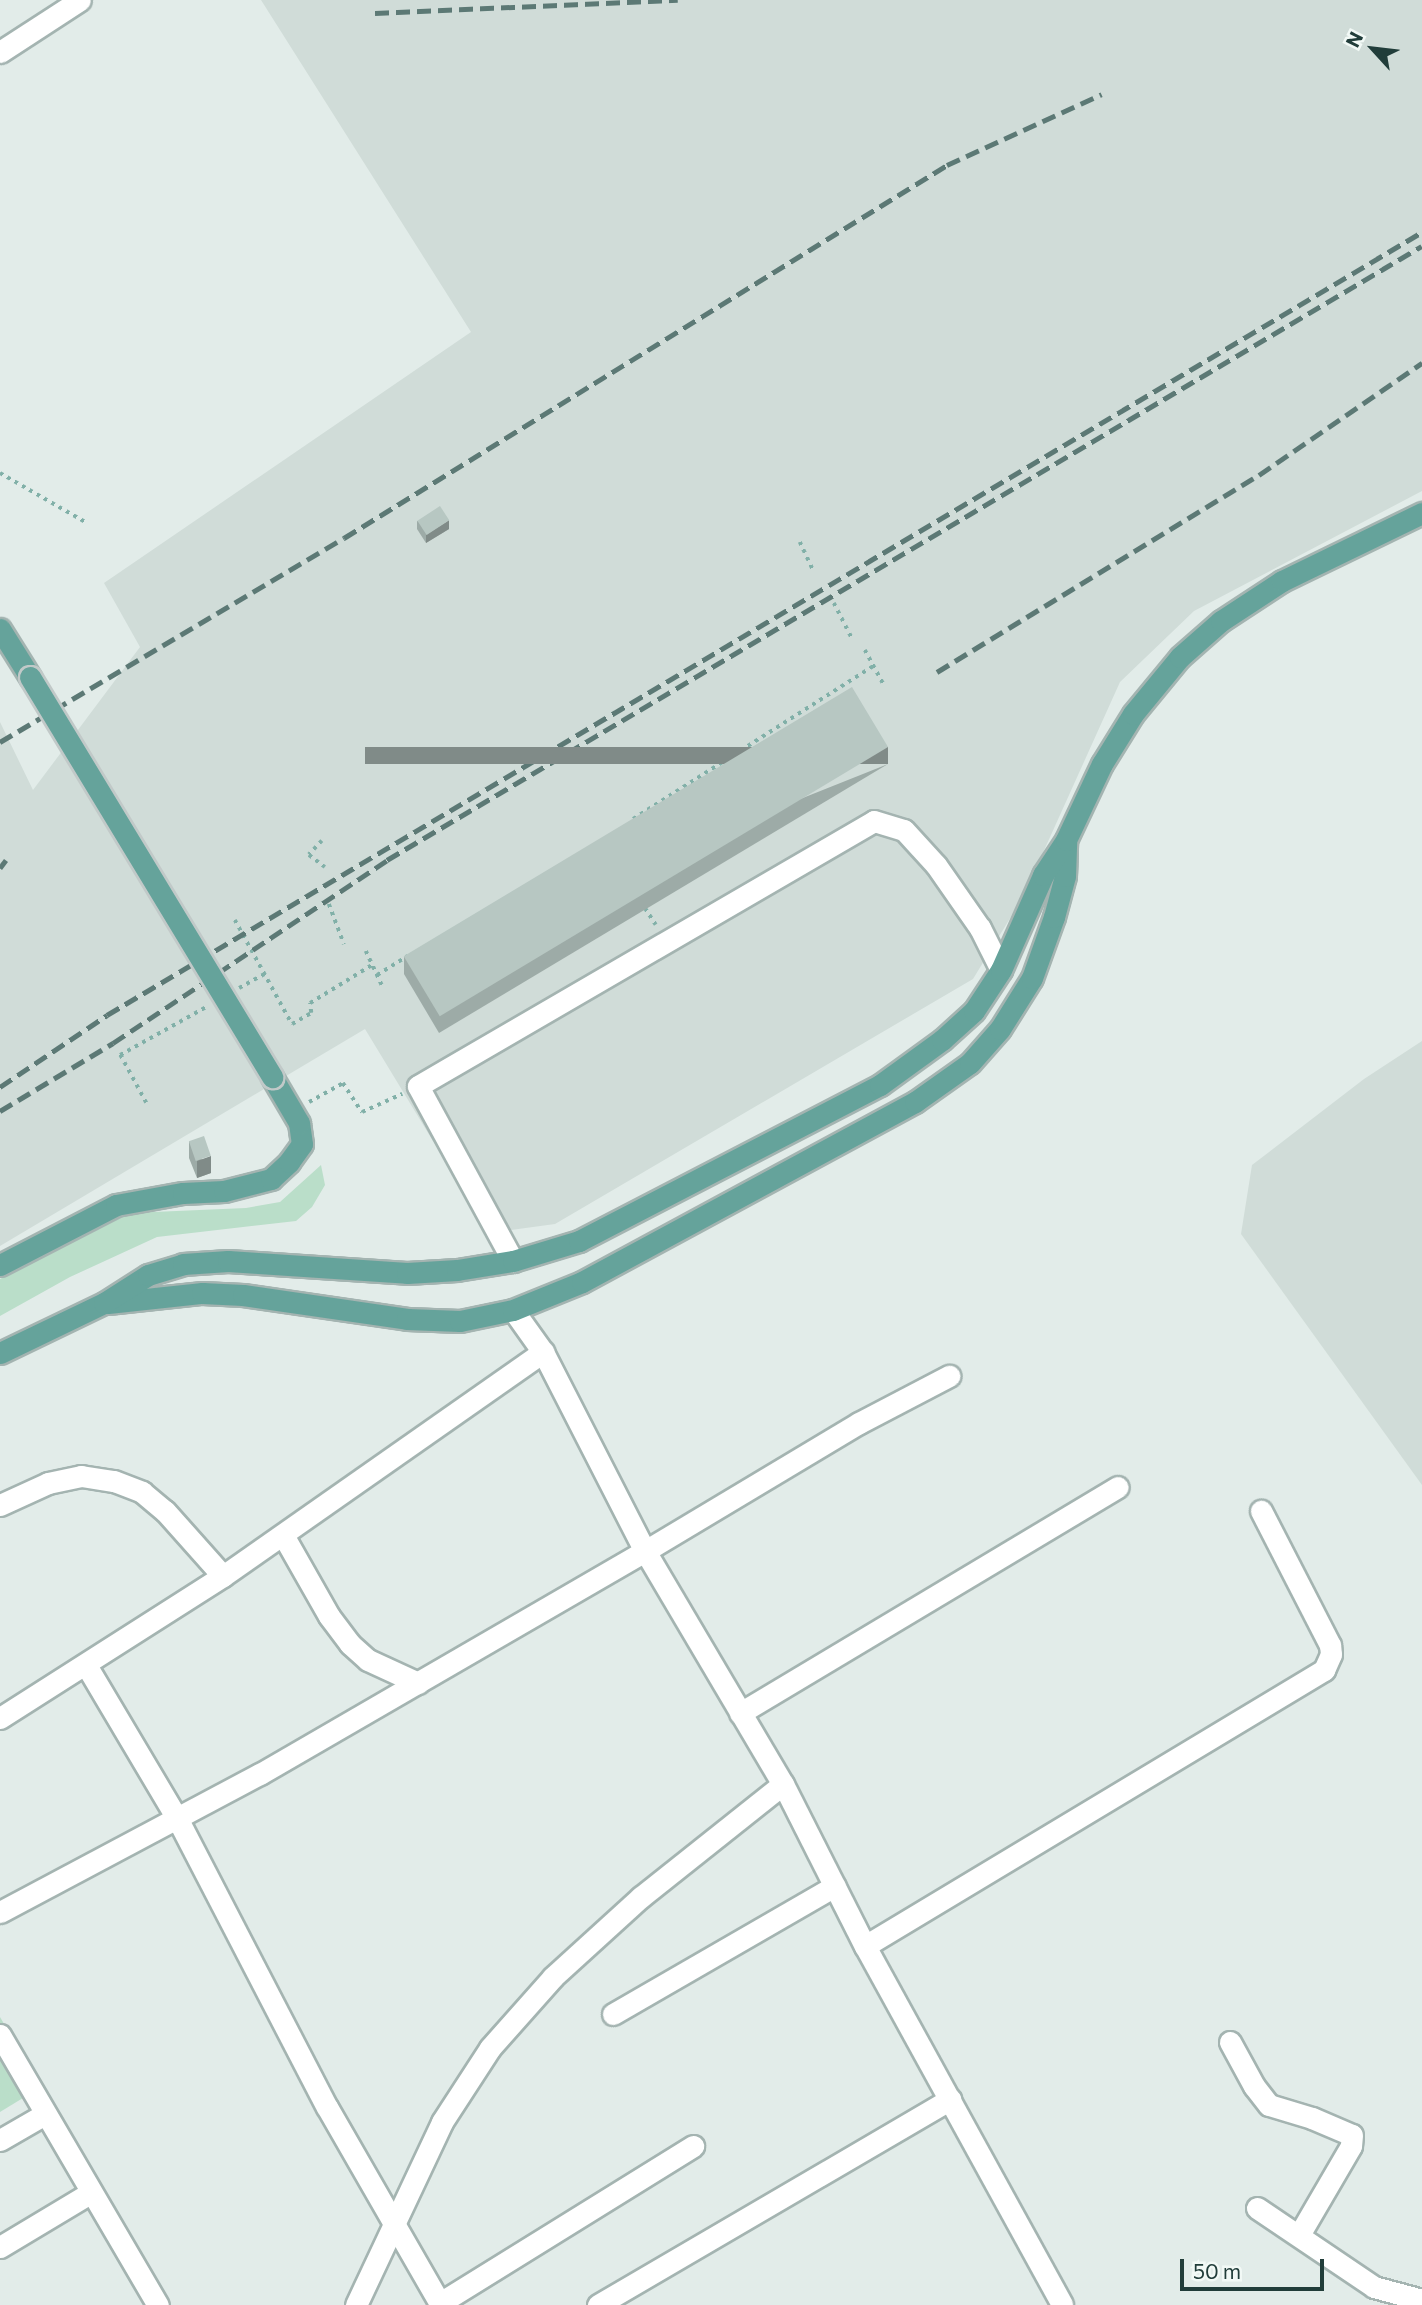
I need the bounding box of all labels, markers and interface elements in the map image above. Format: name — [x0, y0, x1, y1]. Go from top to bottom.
north arrow — [1338, 14, 1408, 84]
text: N — [1340, 28, 1367, 51]
scale bar — [1184, 2246, 1328, 2290]
text: 50 m — [1193, 2258, 1241, 2283]

